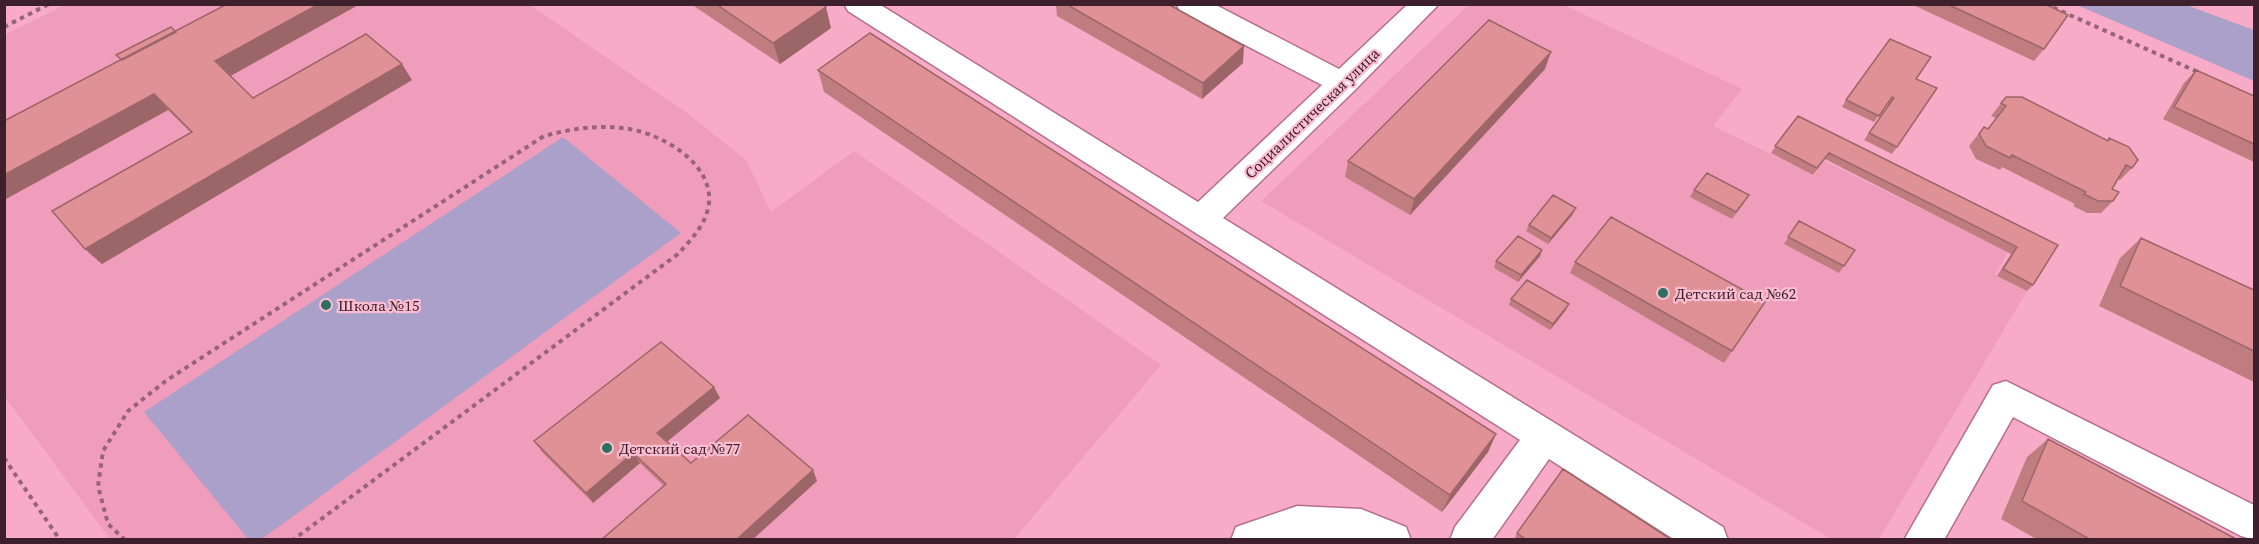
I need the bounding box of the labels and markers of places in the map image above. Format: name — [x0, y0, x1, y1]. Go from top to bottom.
place label: Детский сад №62 — [1675, 283, 1796, 304]
marker: Детский сад №62 — [1656, 286, 1670, 300]
place label: Школа №15 — [338, 295, 420, 316]
marker: Школа №15 — [319, 298, 333, 312]
place label: Детский сад №77 — [619, 438, 740, 459]
marker: Детский сад №77 — [600, 441, 614, 455]

